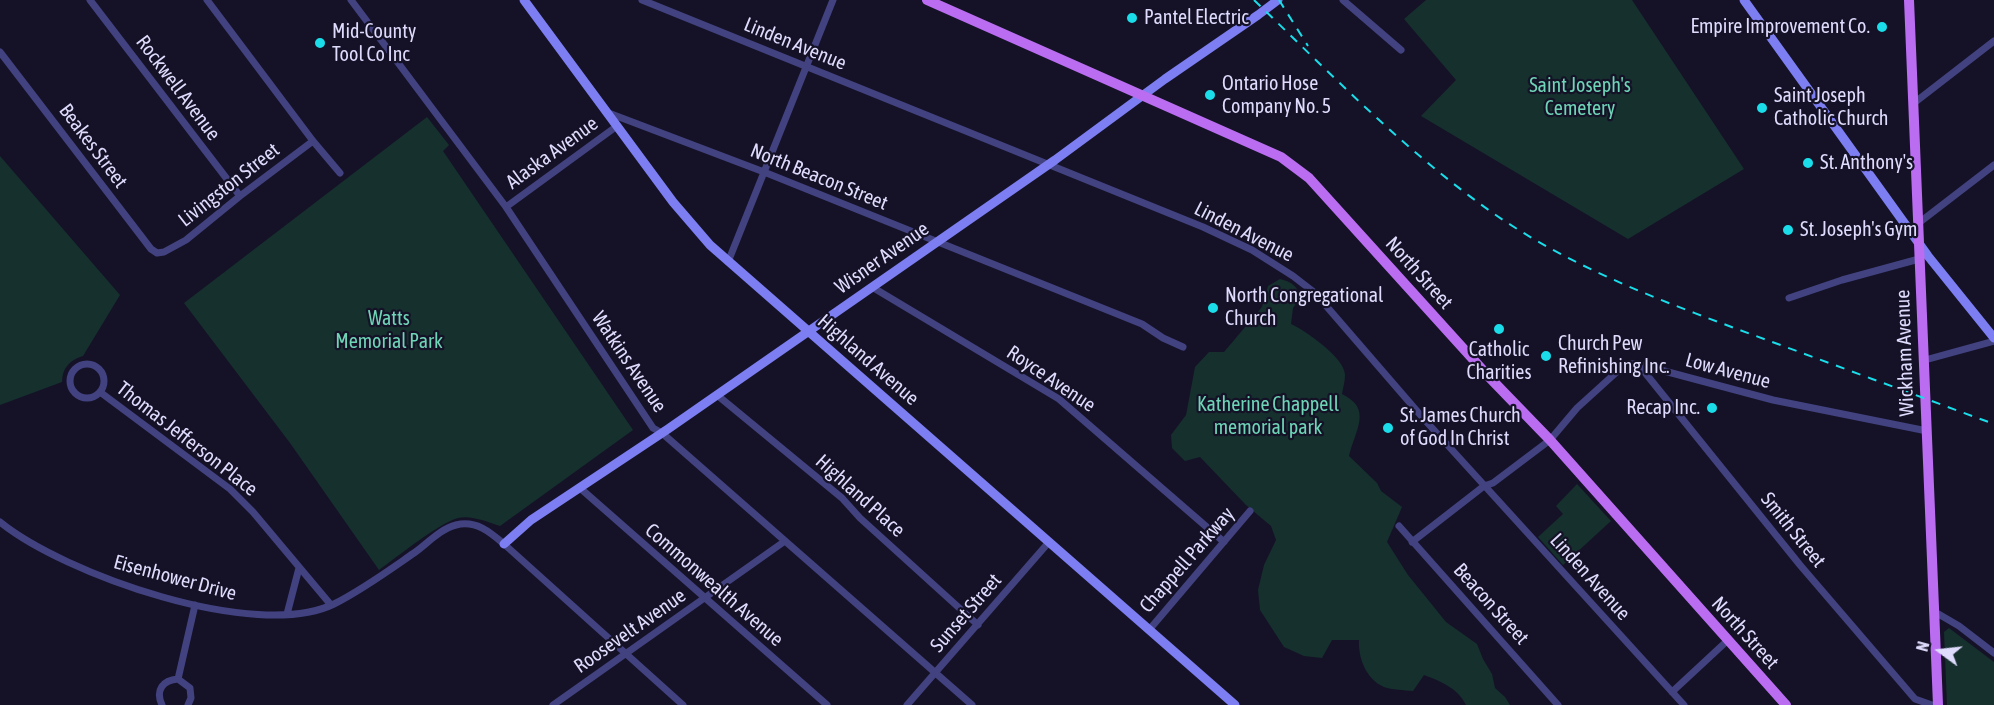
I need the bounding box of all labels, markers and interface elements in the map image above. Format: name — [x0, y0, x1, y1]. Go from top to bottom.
place label: Pantel Electric — [1144, 6, 1249, 30]
marker: Pantel Electric — [1125, 11, 1139, 25]
street label: Linden Avenue — [740, 13, 850, 75]
place label: Empire Improvement Co. — [1690, 15, 1870, 39]
place label: Mid-County Tool Co Inc — [332, 20, 416, 67]
marker: Empire Improvement Co. — [1875, 20, 1889, 34]
street label: Rockwell Avenue — [131, 31, 225, 145]
marker: Mid-County Tool Co Inc — [313, 36, 327, 50]
place label: Ontario Hose Company No. 5 — [1222, 72, 1331, 119]
park label: Saint Joseph's Cemetery — [1529, 74, 1631, 121]
place label: Saint Joseph Catholic Church — [1774, 84, 1889, 131]
marker: Ontario Hose Company No. 5 — [1203, 88, 1217, 102]
street label: Beakes Street — [54, 99, 132, 193]
marker: Saint Joseph Catholic Church — [1755, 101, 1769, 115]
street label: Alaska Avenue — [501, 112, 603, 194]
street label: Livingston Street — [174, 138, 284, 232]
street label: North Beacon Street — [747, 139, 891, 215]
place label: St. Anthony's — [1820, 151, 1913, 175]
marker: St. Anthony's — [1801, 156, 1815, 170]
street label: Linden Avenue — [1190, 197, 1298, 267]
street label: Wisner Avenue — [830, 217, 934, 299]
place label: St. Joseph's Gym — [1800, 218, 1917, 242]
marker: St. Joseph's Gym — [1781, 223, 1795, 237]
street label: North Street — [1380, 232, 1458, 314]
place label: North Congregational Church — [1225, 284, 1383, 331]
street label: Wickham Avenue — [1891, 289, 1919, 417]
marker: North Congregational Church — [1206, 301, 1220, 315]
park label: Watts Memorial Park — [335, 307, 443, 354]
street label: Watkins Avenue — [586, 307, 672, 417]
street label: Highland Avenue — [812, 309, 924, 411]
marker: Catholic Charities — [1492, 322, 1506, 336]
place label: Church Pew Refinishing Inc. — [1558, 332, 1670, 379]
place label: Catholic Charities — [1467, 338, 1531, 385]
street label: Royce Avenue — [1002, 341, 1100, 417]
street label: Low Avenue — [1683, 348, 1773, 394]
marker: Church Pew Refinishing Inc. — [1539, 349, 1553, 363]
street label: Thomas Jefferson Place — [112, 377, 262, 501]
park label: Katherine Chappell memorial park — [1197, 393, 1339, 440]
place label: Recap Inc. — [1626, 396, 1700, 420]
marker: Recap Inc. — [1705, 401, 1719, 415]
place label: St. James Church of God In Christ — [1400, 404, 1521, 451]
marker: St. James Church of God In Christ — [1381, 421, 1395, 435]
street label: Highland Place — [810, 450, 910, 542]
street label: Smith Street — [1756, 488, 1830, 572]
street label: Chappell Parkway — [1135, 502, 1239, 618]
street label: Commonwealth Avenue — [640, 518, 788, 652]
street label: Linden Avenue — [1545, 529, 1635, 625]
street label: Eisenhower Drive — [111, 550, 239, 606]
street label: Beacon Street — [1448, 558, 1534, 650]
street label: Sunset Street — [925, 569, 1007, 657]
street label: Roosevelt Avenue — [569, 584, 691, 678]
street label: North Street — [1706, 592, 1784, 674]
north arrow — [1910, 621, 1970, 681]
text: N — [1913, 639, 1933, 653]

